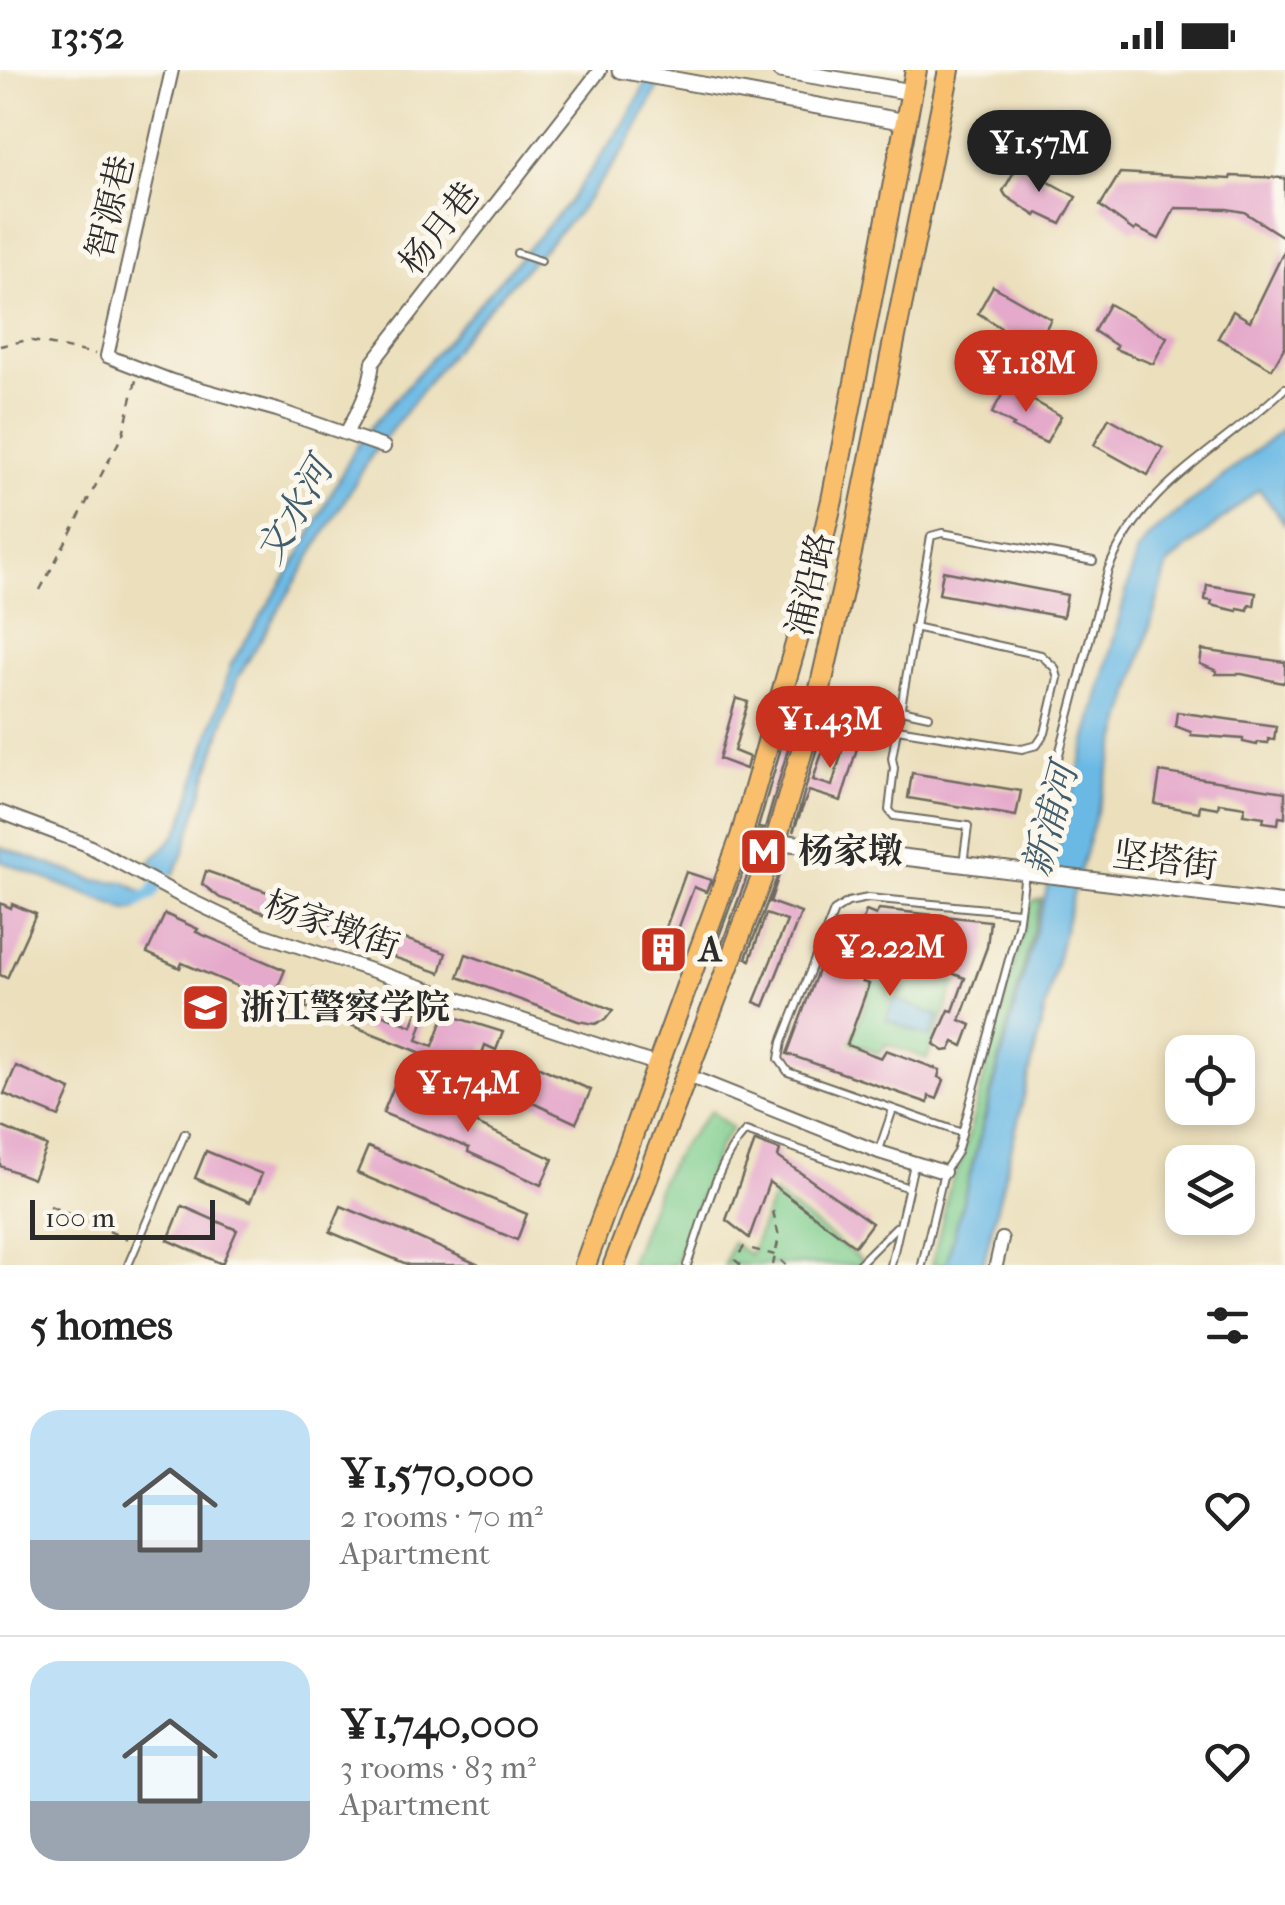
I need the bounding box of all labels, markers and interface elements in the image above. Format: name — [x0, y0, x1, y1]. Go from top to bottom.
text: 13:52 — [50, 13, 124, 58]
pin: ¥1.57M — [958, 110, 1120, 195]
text: ¥1.57M — [989, 124, 1089, 161]
street label: 智源巷 — [79, 151, 142, 263]
street label: 杨月巷 — [391, 174, 488, 282]
pin: ¥1.18M — [945, 330, 1107, 415]
text: ¥1.18M — [976, 344, 1076, 381]
water label: 文水河 — [246, 445, 345, 572]
street label: 浦沿路 — [779, 528, 842, 640]
pin: ¥1.43M — [749, 686, 911, 771]
text: ¥1.43M — [778, 700, 882, 737]
water label: 新浦河 — [1014, 753, 1089, 881]
metro station icon: 杨家墩 — [737, 825, 789, 877]
place label: 杨家墩 — [798, 831, 903, 872]
street label: 坚塔街 — [1110, 834, 1220, 887]
street label: 杨家墩街 — [259, 883, 405, 968]
pin: ¥2.22M — [809, 914, 971, 999]
building icon: A — [638, 923, 690, 975]
text: ¥2.22M — [835, 928, 945, 965]
place label: A — [697, 929, 723, 970]
school or university icon: 浙江警察学院 — [179, 981, 231, 1033]
place label: 浙江警察学院 — [240, 987, 450, 1028]
map controls — [1165, 1035, 1255, 1235]
button: locate — [1165, 1035, 1255, 1125]
pin: ¥1.74M — [387, 1050, 549, 1135]
text: ¥1.74M — [416, 1064, 520, 1101]
button: layers — [1165, 1145, 1255, 1235]
scale bar — [30, 1195, 215, 1240]
text: 100 m — [45, 1201, 115, 1234]
icon: filters — [1200, 1298, 1255, 1353]
text: 5 homes — [30, 1301, 173, 1350]
text: ¥1,570,000 — [340, 1449, 534, 1498]
icon: home — [110, 1450, 230, 1570]
icon: heart — [1200, 1483, 1255, 1538]
text: 2 rooms · 70 m² — [340, 1498, 543, 1535]
text: Apartment — [340, 1535, 490, 1572]
text: ¥1,740,000 — [340, 1700, 539, 1749]
icon: home — [110, 1701, 230, 1821]
icon: heart — [1200, 1734, 1255, 1789]
text: 3 rooms · 83 m² — [340, 1749, 536, 1786]
text: Apartment — [340, 1786, 490, 1823]

